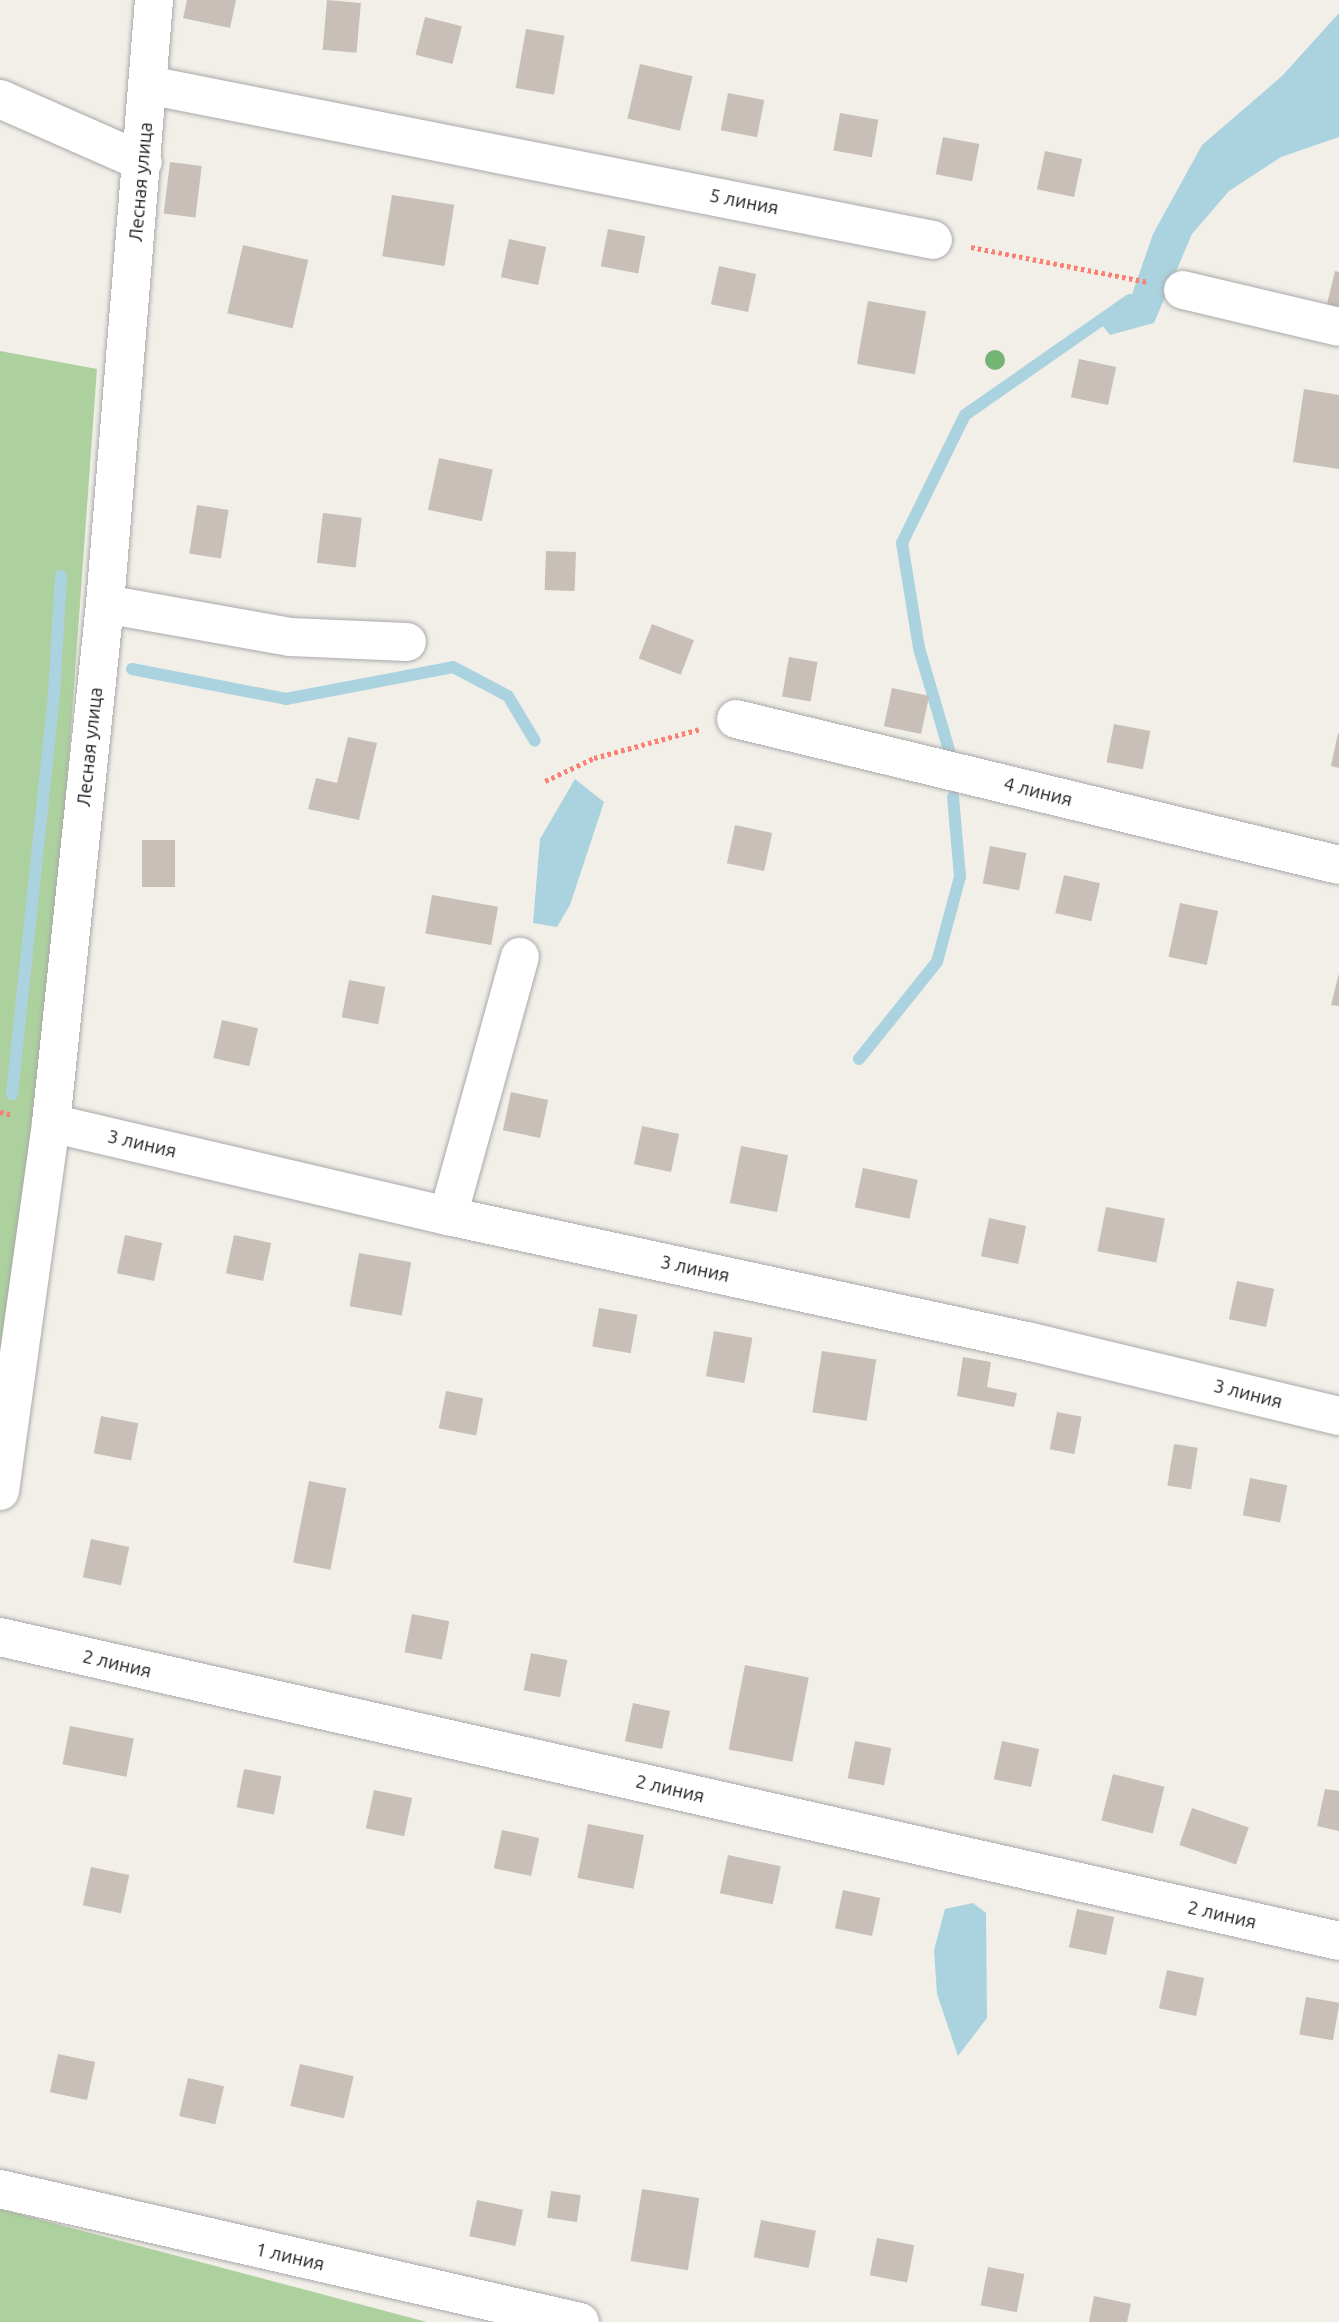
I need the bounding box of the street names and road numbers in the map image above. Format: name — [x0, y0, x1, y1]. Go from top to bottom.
street label: Лесная улица — [124, 121, 158, 243]
street label: 5 линия — [707, 184, 781, 220]
street label: Лесная улица — [72, 686, 108, 808]
street label: 4 линия — [1001, 772, 1075, 812]
street label: 3 линия — [105, 1125, 179, 1163]
street label: 3 линия — [658, 1251, 732, 1287]
street label: 3 линия — [1211, 1374, 1285, 1414]
street label: 2 линия — [80, 1645, 154, 1683]
street label: 2 линия — [633, 1770, 707, 1808]
street label: 2 линия — [1185, 1896, 1259, 1934]
street label: 1 линия — [253, 2238, 327, 2276]

